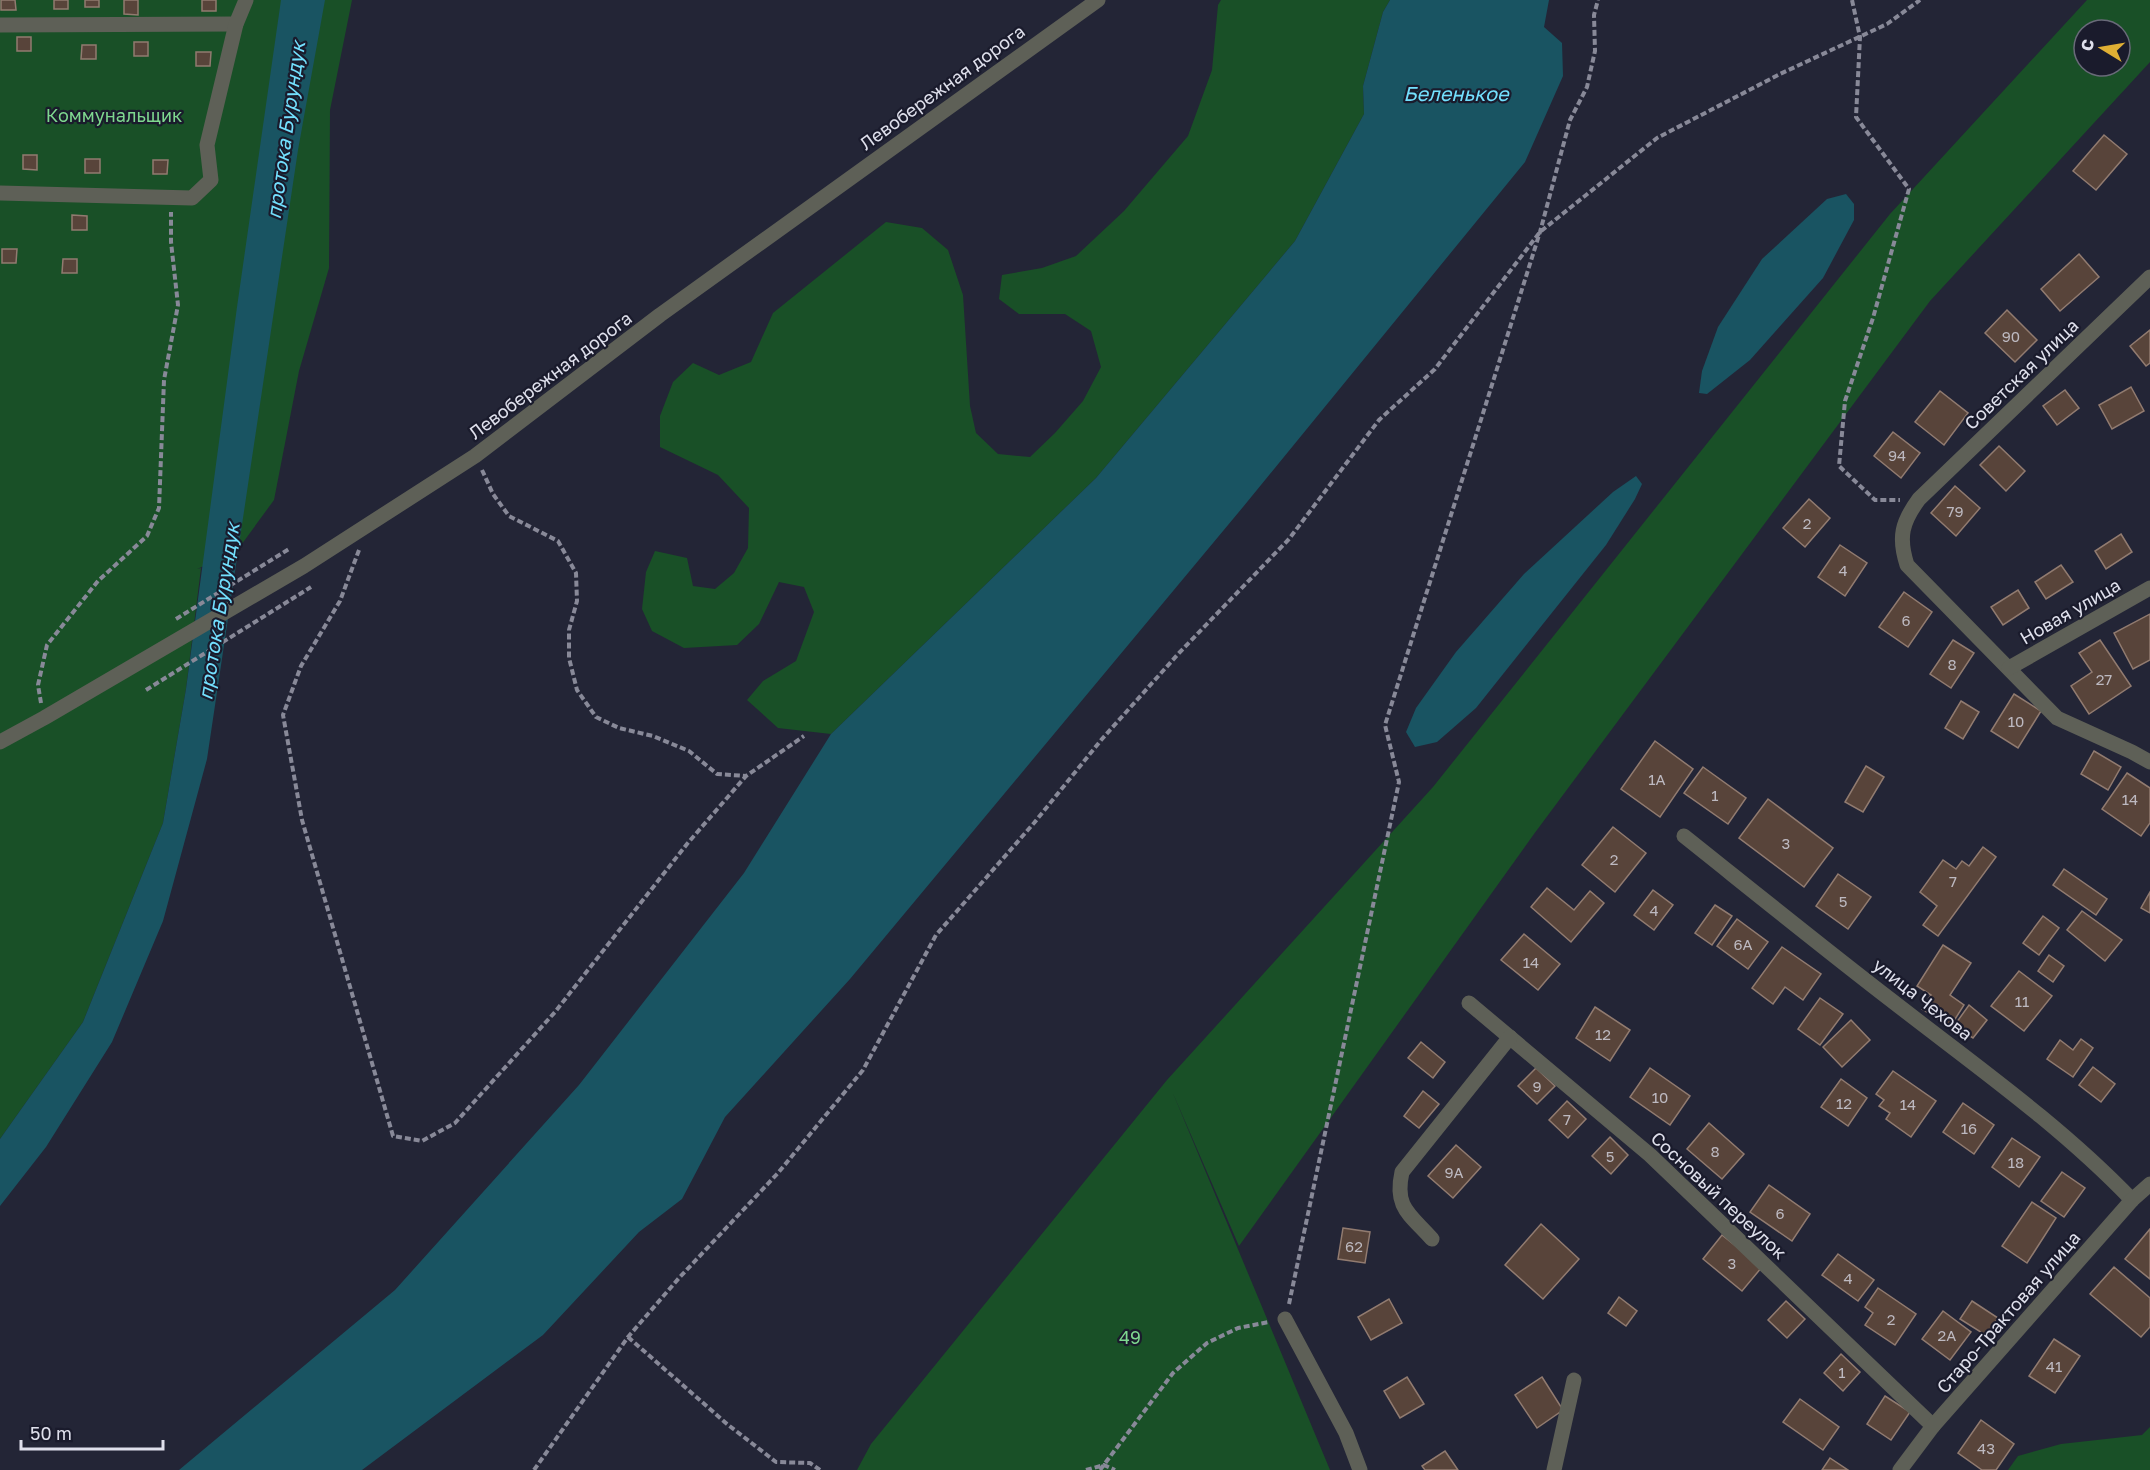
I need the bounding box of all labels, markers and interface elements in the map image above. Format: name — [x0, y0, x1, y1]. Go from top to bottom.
north arrow — [2072, 18, 2132, 78]
street label: Левобережная дорога — [855, 20, 1029, 154]
water label: протока Бурундук — [261, 37, 311, 220]
text: С — [2076, 38, 2098, 53]
water label: Беленькое — [1403, 81, 1510, 105]
park label: Коммунальщик — [46, 104, 182, 126]
street label: Левобережная дорога — [464, 306, 636, 444]
street label: Советская улица — [1959, 314, 2083, 434]
house number: 90 — [2002, 327, 2020, 345]
house number: 94 — [1888, 446, 1906, 464]
house number: 79 — [1946, 502, 1964, 520]
house number: 2 — [1803, 514, 1811, 532]
water label: протока Бурундук — [192, 518, 245, 701]
house number: 4 — [1838, 561, 1848, 579]
street label: Новая улица — [2016, 573, 2124, 649]
house number: 6 — [1901, 611, 1911, 629]
house number: 8 — [1947, 655, 1957, 673]
house number: 27 — [2096, 670, 2112, 688]
house number: 10 — [2008, 712, 2024, 730]
house number: 1А — [1648, 770, 1666, 788]
house number: 1 — [1711, 786, 1719, 804]
house number: 14 — [2122, 790, 2138, 808]
house number: 3 — [1782, 834, 1790, 852]
house number: 2 — [1610, 850, 1618, 868]
house number: 7 — [1949, 872, 1957, 890]
house number: 5 — [1839, 892, 1847, 910]
house number: 4 — [1649, 901, 1659, 919]
house number: 6А — [1733, 935, 1753, 953]
house number: 14 — [1523, 953, 1539, 971]
street label: улица Чехова — [1869, 953, 1977, 1045]
house number: 11 — [2015, 992, 2029, 1010]
house number: 12 — [1595, 1025, 1611, 1043]
house number: 9 — [1532, 1077, 1542, 1095]
house number: 10 — [1652, 1088, 1668, 1106]
house number: 12 — [1836, 1094, 1852, 1112]
house number: 14 — [1900, 1095, 1916, 1113]
house number: 7 — [1563, 1110, 1571, 1128]
house number: 16 — [1961, 1119, 1977, 1137]
street label: Сосновый переулок — [1647, 1127, 1791, 1263]
house number: 8 — [1710, 1142, 1720, 1160]
house number: 5 — [1606, 1147, 1614, 1165]
house number: 18 — [2008, 1153, 2024, 1171]
house number: 9А — [1444, 1163, 1464, 1181]
house number: 6 — [1775, 1204, 1785, 1222]
street label: Старо-Трактовая улица — [1932, 1226, 2084, 1398]
house number: 62 — [1345, 1237, 1363, 1255]
house number: 3 — [1728, 1254, 1736, 1272]
house number: 4 — [1843, 1269, 1853, 1287]
house number: 2 — [1887, 1310, 1895, 1328]
park label: 49 — [1119, 1326, 1141, 1348]
house number: 2А — [1938, 1326, 1956, 1344]
house number: 41 — [2046, 1357, 2062, 1375]
house number: 1 — [1838, 1363, 1846, 1381]
scale bar — [21, 1413, 164, 1451]
text: 50 m — [30, 1422, 72, 1444]
house number: 43 — [1977, 1439, 1995, 1457]

